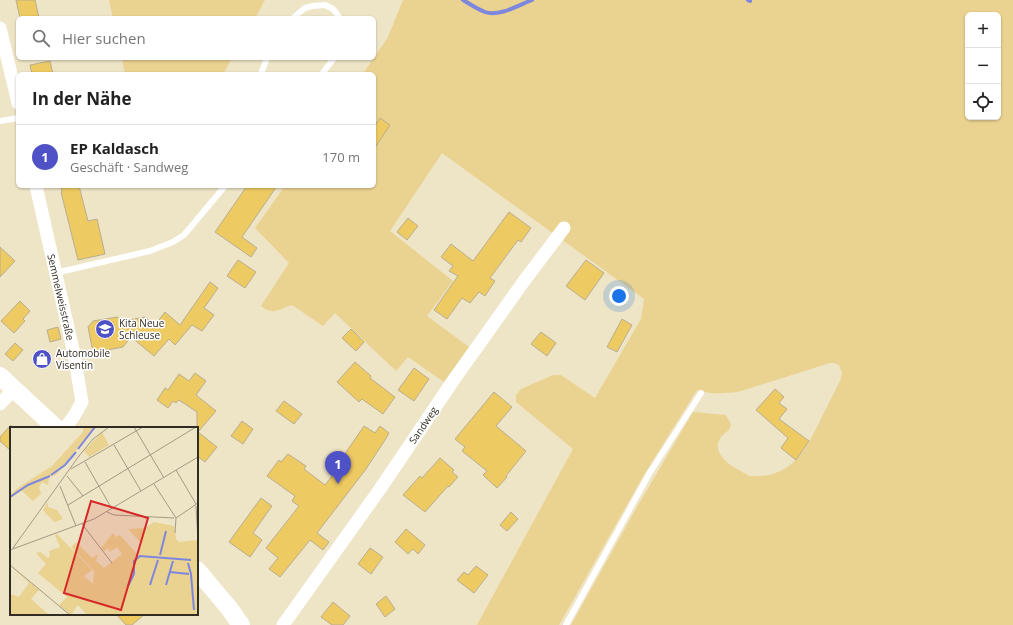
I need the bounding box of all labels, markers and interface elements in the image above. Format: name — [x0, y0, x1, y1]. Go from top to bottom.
map controls — [965, 12, 1001, 120]
button: + — [965, 12, 1001, 48]
search box — [16, 16, 376, 60]
icon: search — [30, 27, 52, 49]
text: Hier suchen — [62, 28, 146, 48]
button: − — [965, 48, 1001, 84]
button: locate — [965, 84, 1001, 120]
text: In der Nähe — [32, 87, 131, 110]
text: EP Kaldasch — [70, 138, 159, 158]
text: 1 — [41, 148, 49, 166]
text: 170 m — [322, 148, 360, 166]
text: Geschäft · Sandweg — [70, 158, 188, 176]
street label: Semmelweisstraße — [44, 252, 78, 342]
your location — [609, 286, 629, 306]
place label: Kita Neue Schleuse — [119, 316, 165, 342]
school or university icon: Kita Neue Schleuse — [94, 318, 116, 340]
place label: Automobile Visentin — [56, 346, 110, 372]
shop icon: Automobile Visentin — [31, 348, 53, 370]
street label: Sandweg — [405, 403, 441, 446]
inset map — [10, 427, 198, 615]
pin: 1 — [325, 451, 351, 484]

